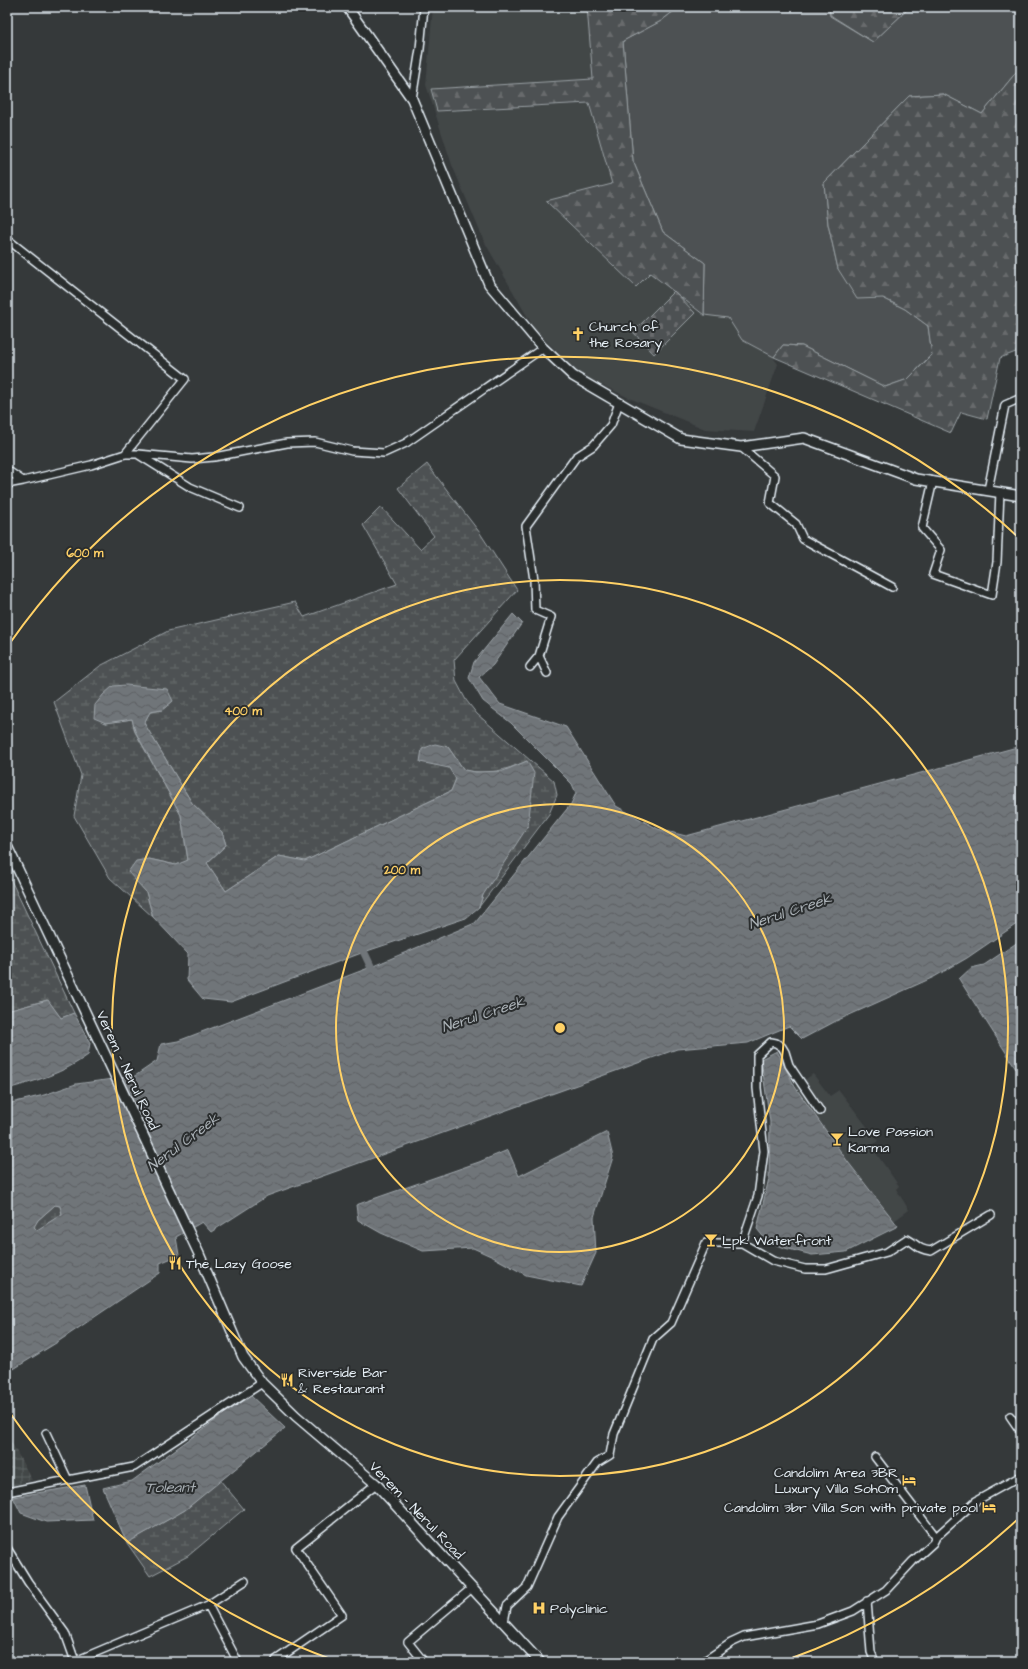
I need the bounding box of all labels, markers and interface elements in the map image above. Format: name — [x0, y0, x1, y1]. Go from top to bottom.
place label: Church of the Rosary — [589, 317, 663, 353]
church icon: Church of the Rosary — [570, 326, 586, 342]
text: 600 m — [67, 545, 104, 562]
text: 400 m — [224, 703, 262, 720]
text: 200 m — [383, 862, 421, 879]
water label: Nerul Creek — [746, 888, 835, 935]
water label: Nerul Creek — [439, 991, 528, 1038]
street label: Verem - Nerul Road — [91, 1008, 163, 1133]
centre of rings — [553, 1021, 567, 1035]
water label: Nerul Creek — [143, 1108, 225, 1177]
place label: Love Passion Karma — [848, 1122, 933, 1158]
bar icon: Love Passion Karma — [829, 1131, 845, 1147]
place label: Lpk Waterfront — [722, 1231, 832, 1251]
bar icon: Lpk Waterfront — [703, 1232, 719, 1248]
place label: The Lazy Goose — [186, 1254, 292, 1274]
restaurant icon: The Lazy Goose — [167, 1255, 183, 1271]
place label: Riverside Bar & Restaurant — [298, 1363, 387, 1399]
restaurant icon: Riverside Bar & Restaurant — [279, 1372, 295, 1388]
street label: Verem - Nerul Road — [364, 1457, 468, 1564]
place label: Candolim Area 3BR Luxury Villa SohOm — [774, 1463, 898, 1499]
hotel icon: Candolim Area 3BR Luxury Villa SohOm — [901, 1472, 917, 1488]
water label: Toleant — [145, 1477, 197, 1498]
place label: Candolim 3br Villa Son with private pool — [724, 1498, 978, 1518]
hotel icon: Candolim 3br Villa Son with private pool — [981, 1499, 997, 1515]
place label: Polyclinic — [550, 1599, 608, 1619]
hospital icon: Polyclinic — [531, 1600, 547, 1616]

